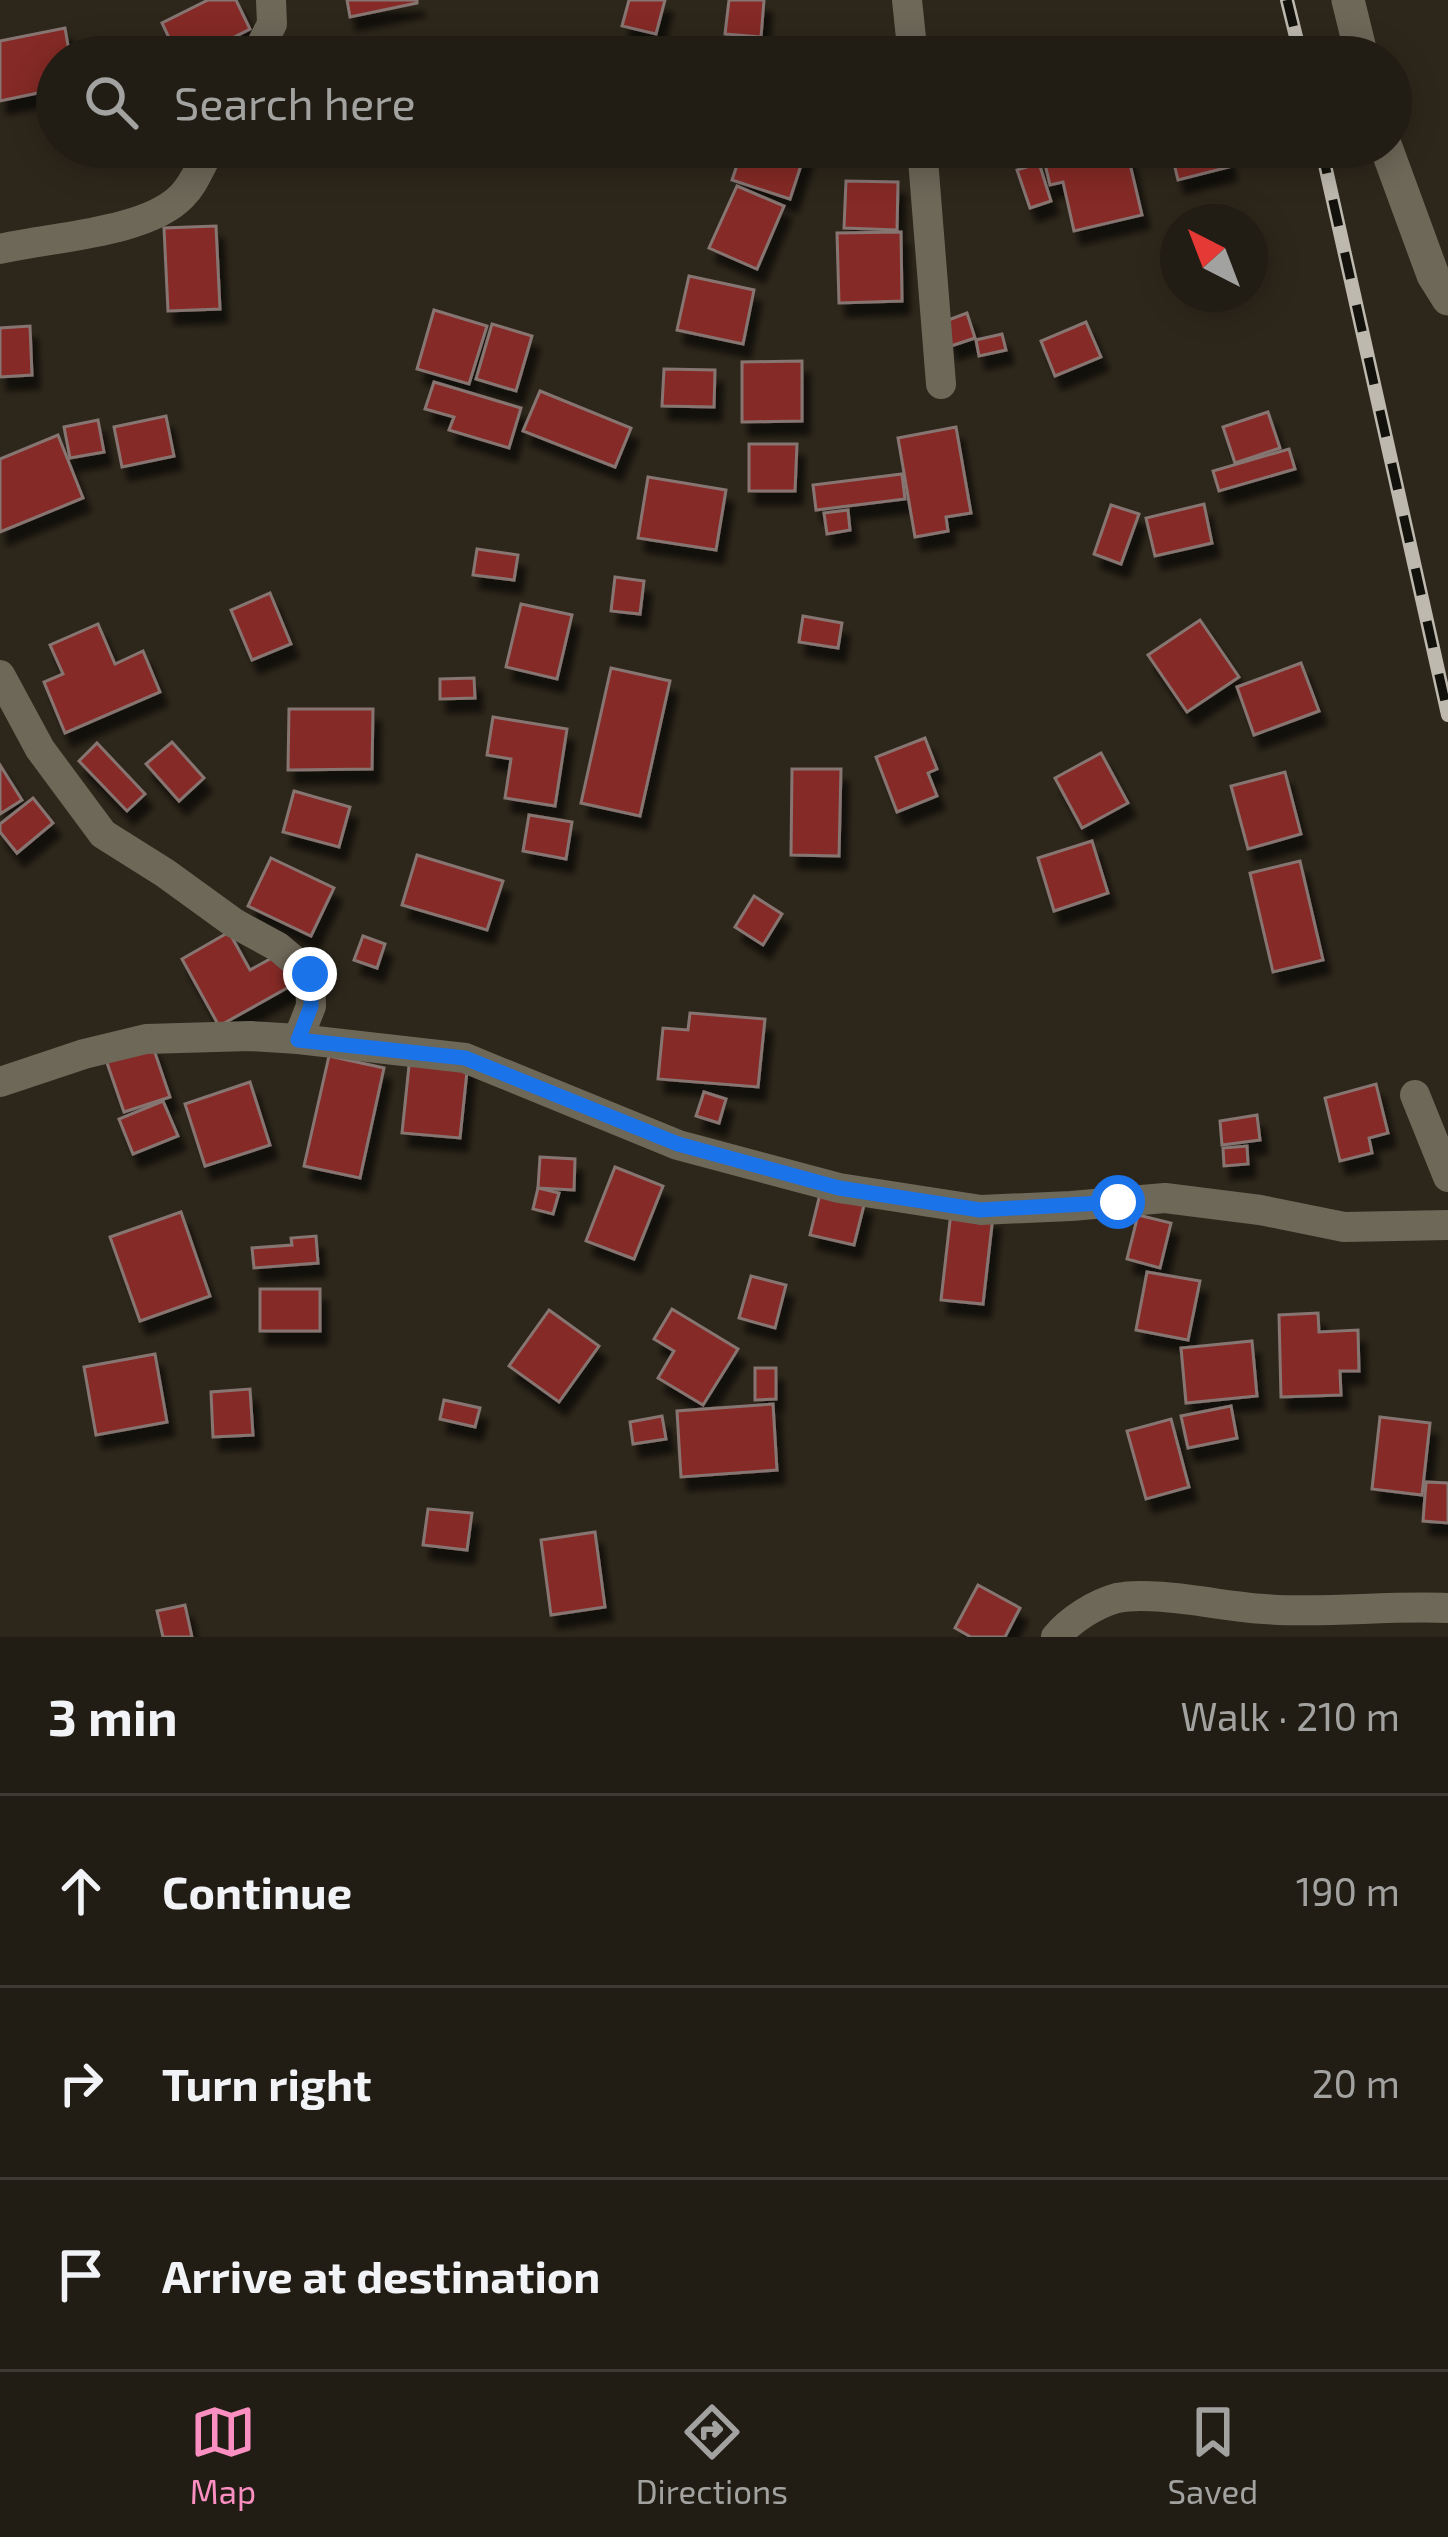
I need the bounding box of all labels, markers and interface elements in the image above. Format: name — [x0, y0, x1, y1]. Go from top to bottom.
search box — [36, 36, 1412, 168]
icon: search — [78, 69, 144, 135]
text: Search here — [174, 75, 416, 129]
north arrow — [1160, 204, 1268, 312]
route end — [283, 947, 337, 1001]
route start — [1091, 1175, 1145, 1229]
text: 3 min — [48, 1685, 178, 1746]
text: Walk · 210 m — [1181, 1692, 1400, 1739]
icon: ahead — [48, 1858, 114, 1924]
text: Continue — [162, 1864, 352, 1918]
text: 190 m — [1296, 1867, 1400, 1914]
icon: right — [48, 2050, 114, 2116]
text: Turn right — [162, 2056, 371, 2110]
text: 20 m — [1312, 2059, 1400, 2106]
icon: arrive — [48, 2242, 114, 2308]
text: Arrive at destination — [162, 2248, 600, 2302]
tab: Map — [190, 2399, 256, 2511]
tab: Directions — [636, 2399, 788, 2511]
tab: Saved — [1168, 2399, 1258, 2511]

